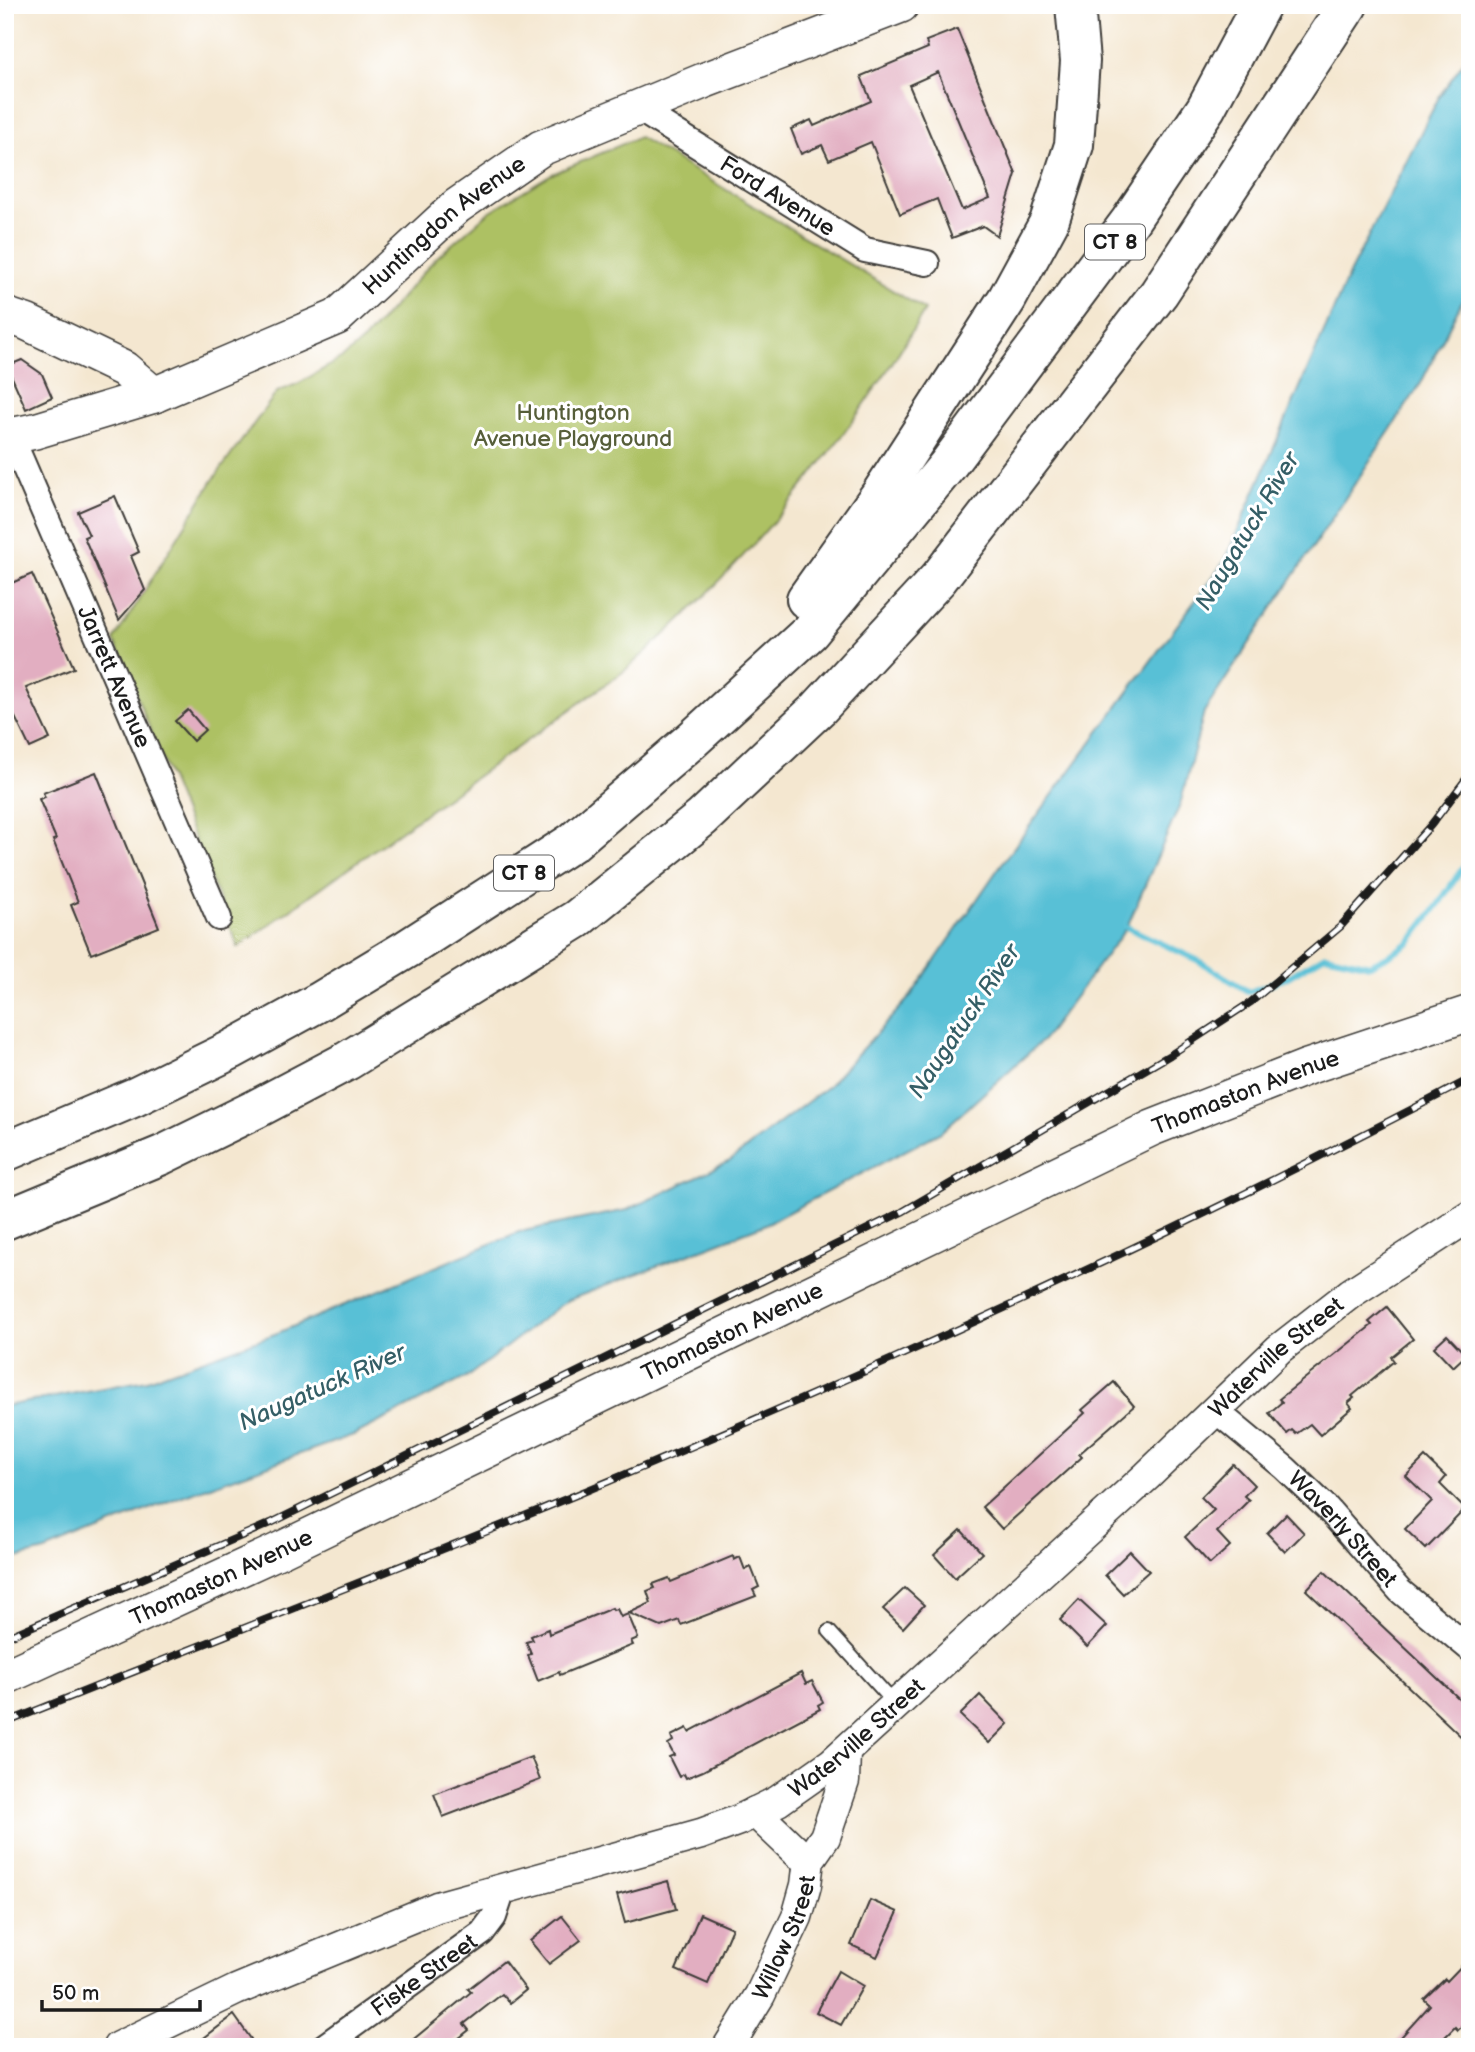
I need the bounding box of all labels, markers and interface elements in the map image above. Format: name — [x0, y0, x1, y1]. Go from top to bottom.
street label: Huntingdon Avenue — [357, 150, 531, 301]
street label: Ford Avenue — [715, 150, 840, 243]
road number: CT 8 — [1085, 224, 1145, 260]
park label: Huntington Avenue Playground — [474, 399, 672, 453]
water label: Naugatuck River — [1189, 445, 1307, 616]
street label: Jarrett Avenue — [71, 602, 157, 752]
road number: CT 8 — [494, 856, 554, 890]
water label: Naugatuck River — [902, 937, 1028, 1104]
street label: Thomaston Avenue — [1148, 1044, 1343, 1142]
street label: Thomaston Avenue — [637, 1276, 828, 1388]
street label: Waterville Street — [1203, 1291, 1349, 1424]
water label: Naugatuck River — [234, 1337, 412, 1437]
street label: Waverly Street — [1282, 1465, 1403, 1593]
street label: Thomaston Avenue — [126, 1523, 317, 1632]
street label: Waterville Street — [783, 1673, 931, 1804]
street label: Willow Street — [747, 1874, 822, 2004]
street label: Fiske Street — [366, 1928, 483, 2023]
scale bar — [42, 1968, 200, 2012]
text: 50 m — [52, 1981, 99, 2006]

